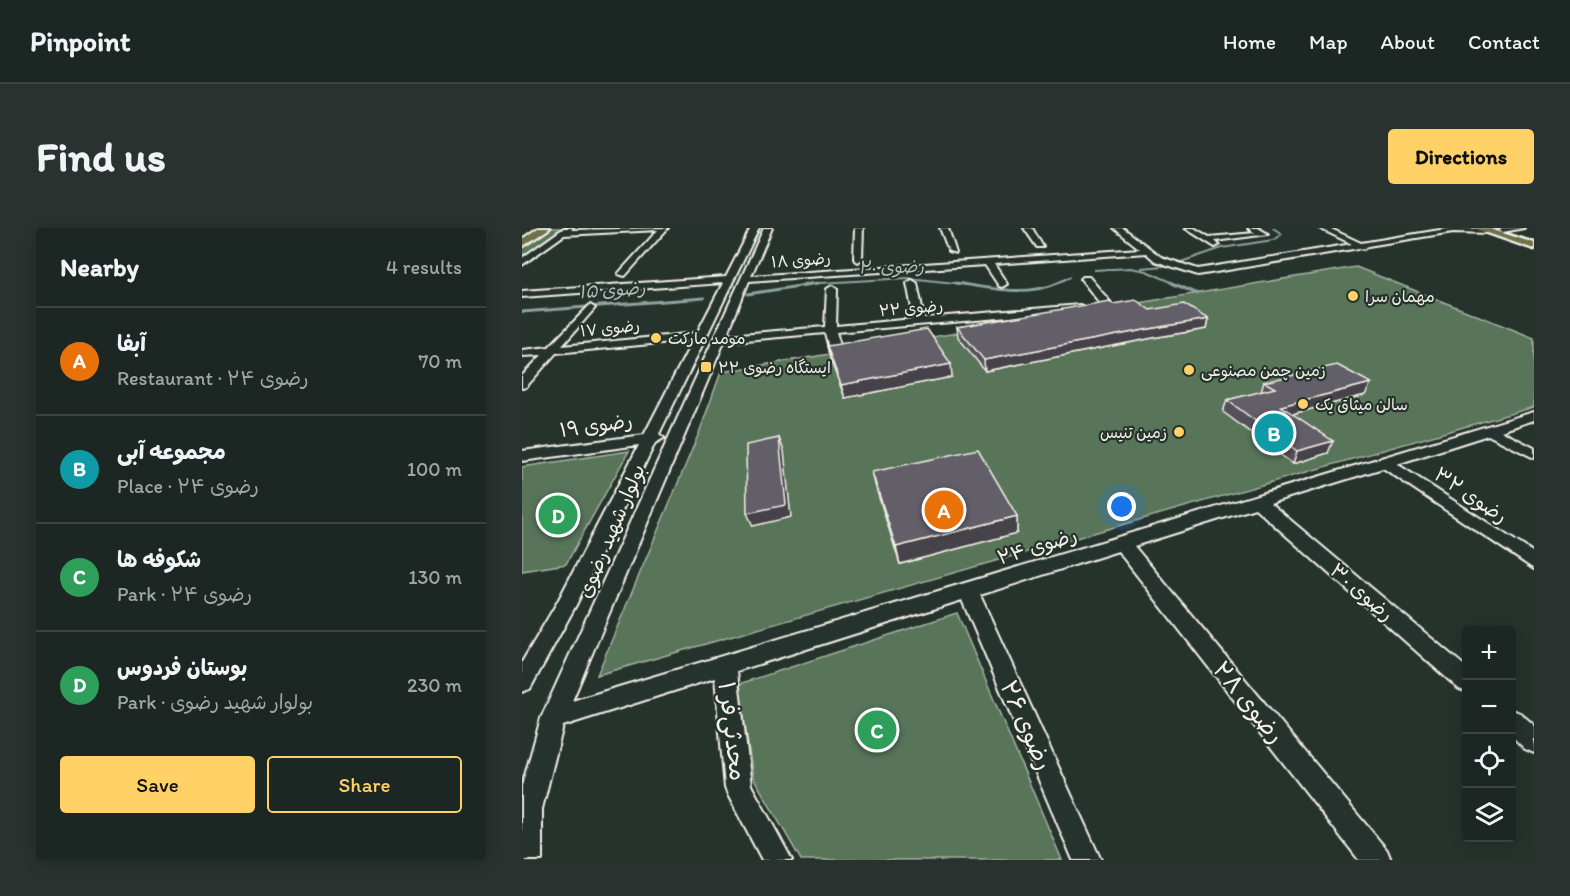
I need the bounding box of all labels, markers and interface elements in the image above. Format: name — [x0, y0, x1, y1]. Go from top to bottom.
text: Pinpoint — [30, 24, 131, 58]
text: Home — [1223, 29, 1276, 54]
text: Map — [1309, 29, 1348, 54]
text: About — [1381, 29, 1435, 54]
text: Contact — [1468, 29, 1540, 54]
button: Directions — [1388, 129, 1534, 184]
text: Find us — [36, 131, 166, 182]
street label: رضوی ۱۸ — [771, 248, 832, 273]
text: Nearby — [60, 251, 139, 283]
text: 4 results — [386, 255, 462, 279]
water label: رضوی ۲۰ — [858, 255, 924, 279]
water label: رضوی ۱۵ — [578, 277, 646, 303]
place label: مهمان سرا — [1365, 287, 1435, 306]
marker: مهمان سرا — [1346, 289, 1360, 303]
street label: رضوی ۲۲ — [878, 296, 944, 321]
street label: رضوی ۱۷ — [579, 315, 641, 342]
place label: مومد مارکت — [668, 329, 745, 349]
text: آبفا — [117, 330, 146, 357]
marker: مومد مارکت — [649, 331, 663, 345]
text: A — [73, 349, 86, 373]
text: 70 m — [418, 349, 462, 373]
place label: ایستگاه رضوی ۲۲ — [718, 358, 831, 378]
marker: ایستگاه رضوی ۲۲ — [699, 360, 713, 374]
place label: زمین چمن مصنوعی — [1201, 361, 1326, 381]
marker: زمین چمن مصنوعی — [1182, 363, 1196, 377]
text: Restaurant · رضوی ۲۴ — [117, 366, 309, 390]
place label: سالن میثاق یک — [1315, 395, 1408, 414]
marker: سالن میثاق یک — [1296, 397, 1310, 411]
street label: رضوی ۱۹ — [558, 408, 634, 442]
pin: B — [1254, 410, 1293, 456]
place label: زمین تنیس — [1100, 423, 1167, 442]
marker: زمین تنیس — [1172, 425, 1186, 439]
text: مجموعه آبی — [117, 438, 226, 465]
text: B — [73, 457, 86, 481]
text: 100 m — [407, 457, 462, 481]
street label: بولوار شهید رضوی — [572, 460, 652, 602]
street label: رضوی ۳۲ — [1430, 462, 1512, 528]
text: Place · رضوی ۲۴ — [117, 474, 259, 498]
pin: A — [924, 488, 964, 532]
pin: D — [538, 492, 578, 538]
your location — [1107, 492, 1136, 521]
street label: رضوی ۲۴ — [994, 523, 1080, 569]
text: شکوفه ها — [117, 546, 201, 573]
street label: رضوی ۳۰ — [1325, 558, 1399, 626]
text: C — [73, 565, 86, 589]
text: 130 m — [408, 565, 462, 589]
text: Park · رضوی ۲۴ — [117, 582, 252, 606]
map controls — [1462, 626, 1516, 842]
button: + — [1462, 626, 1516, 680]
text: بوستان فردوس — [117, 654, 247, 681]
street label: رضوی ۲۸ — [1206, 655, 1291, 750]
text: D — [73, 673, 86, 697]
text: 230 m — [407, 673, 462, 697]
street label: رضوی ۲۶ — [994, 676, 1060, 775]
street label: محدثی‌فر ۱ — [712, 680, 753, 782]
button: − — [1462, 680, 1516, 734]
text: Park · بولوار شهید رضوی — [117, 690, 313, 714]
pin: C — [858, 708, 896, 752]
button: locate — [1462, 734, 1516, 788]
button: Save — [60, 756, 255, 813]
button: Share — [267, 756, 462, 813]
button: layers — [1462, 788, 1516, 842]

